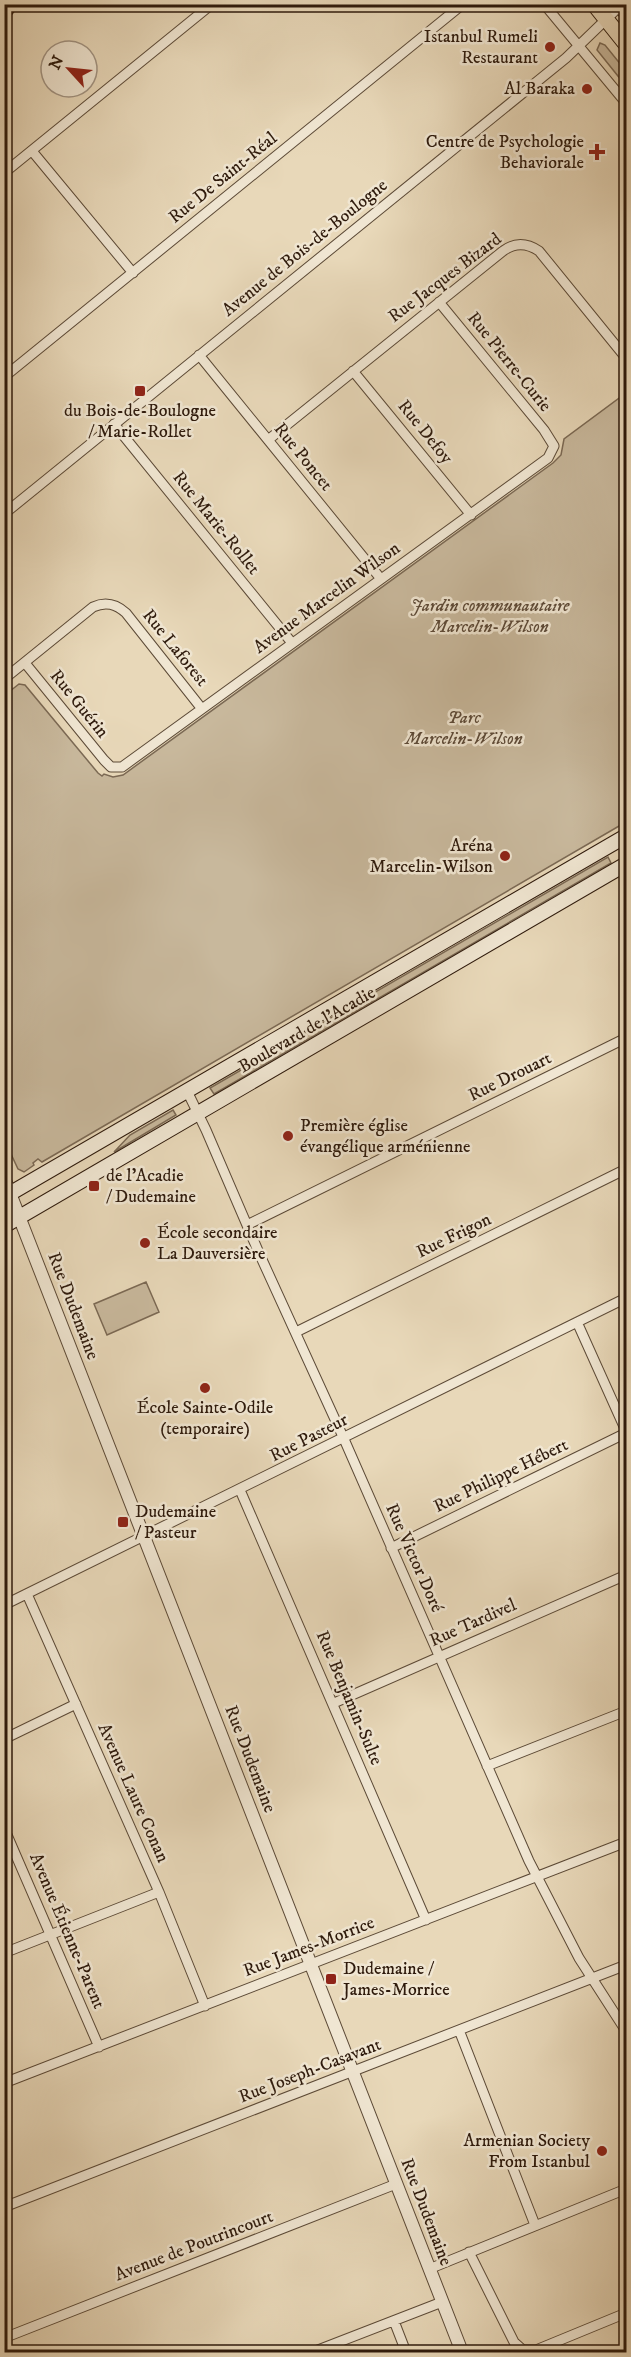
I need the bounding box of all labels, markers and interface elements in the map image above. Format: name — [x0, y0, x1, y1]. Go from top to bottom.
place label: Istanbul Rumeli Restaurant — [424, 26, 538, 69]
north arrow — [39, 39, 99, 99]
marker: Istanbul Rumeli Restaurant — [543, 40, 557, 54]
text: N — [45, 52, 68, 73]
place label: Al Baraka — [504, 78, 575, 100]
marker: Al Baraka — [580, 82, 594, 96]
street label: Rue De Saint-Réal — [164, 127, 282, 228]
place label: Centre de Psychologie Behaviorale — [426, 131, 584, 174]
marker: Centre de Psychologie Behaviorale — [588, 143, 606, 161]
street label: Avenue de Bois-de-Boulogne — [218, 175, 392, 321]
street label: Rue Jacques Bizard — [384, 228, 506, 328]
street label: Rue Pierre-Curie — [462, 308, 556, 416]
marker: du Bois-de-Boulogne / Marie-Rollet — [133, 384, 147, 398]
street label: Rue Defoy — [393, 396, 458, 469]
place label: du Bois-de-Boulogne / Marie-Rollet — [64, 400, 216, 443]
street label: Rue Poncet — [269, 419, 337, 496]
street label: Rue Marie-Rollet — [168, 467, 265, 579]
street label: Avenue Marcelin Wilson — [249, 537, 405, 659]
park label: Jardin communautaire Marcelin-Wilson — [410, 595, 570, 638]
street label: Rue Laforest — [137, 605, 213, 691]
street label: Rue Guérin — [45, 665, 114, 743]
park label: Parc Marcelin-Wilson — [403, 707, 523, 750]
place label: Aréna Marcelin-Wilson — [370, 835, 494, 878]
marker: Aréna Marcelin-Wilson — [498, 849, 512, 863]
street label: Boulevard de l'Acadie — [235, 982, 379, 1078]
street label: Rue Drouart — [465, 1047, 555, 1107]
place label: Première église évangélique arménienne — [300, 1115, 471, 1158]
marker: Première église évangélique arménienne — [281, 1129, 295, 1143]
place label: de l'Acadie / Dudemaine — [106, 1165, 196, 1208]
marker: de l'Acadie / Dudemaine — [87, 1179, 101, 1193]
street label: Rue Frigon — [413, 1208, 495, 1264]
place label: École secondaire La Dauversière — [157, 1222, 278, 1265]
marker: École secondaire La Dauversière — [138, 1236, 152, 1250]
street label: Rue Dudemaine — [42, 1249, 104, 1363]
marker: École Sainte-Odile (temporaire) — [198, 1381, 212, 1395]
place label: École Sainte-Odile (temporaire) — [137, 1397, 273, 1440]
street label: Rue Pasteur — [266, 1409, 352, 1467]
street label: Rue Philippe Hébert — [430, 1434, 572, 1518]
street label: Rue Victor Doré — [380, 1500, 448, 1616]
place label: Dudemaine / Pasteur — [135, 1501, 216, 1544]
marker: Dudemaine / Pasteur — [116, 1515, 130, 1529]
street label: Rue Tardivel — [426, 1594, 520, 1652]
street label: Rue Benjamin-Sulte — [311, 1628, 387, 1768]
street label: Rue Dudemaine — [219, 1702, 281, 1816]
street label: Avenue Laure Conan — [92, 1720, 174, 1867]
street label: Avenue Étienne-Parent — [24, 1850, 110, 2012]
street label: Rue James-Morrice — [240, 1912, 378, 1982]
place label: Dudemaine / James-Morrice — [341, 1958, 450, 2001]
marker: Dudemaine / James-Morrice — [324, 1972, 338, 1986]
street label: Rue Joseph-Casavant — [236, 2034, 384, 2108]
place label: Armenian Society From Istanbul — [464, 2130, 591, 2173]
marker: Armenian Society From Istanbul — [595, 2144, 609, 2158]
street label: Rue Dudemaine — [395, 2155, 457, 2269]
street label: Avenue de Poutrincourt — [112, 2206, 276, 2286]

